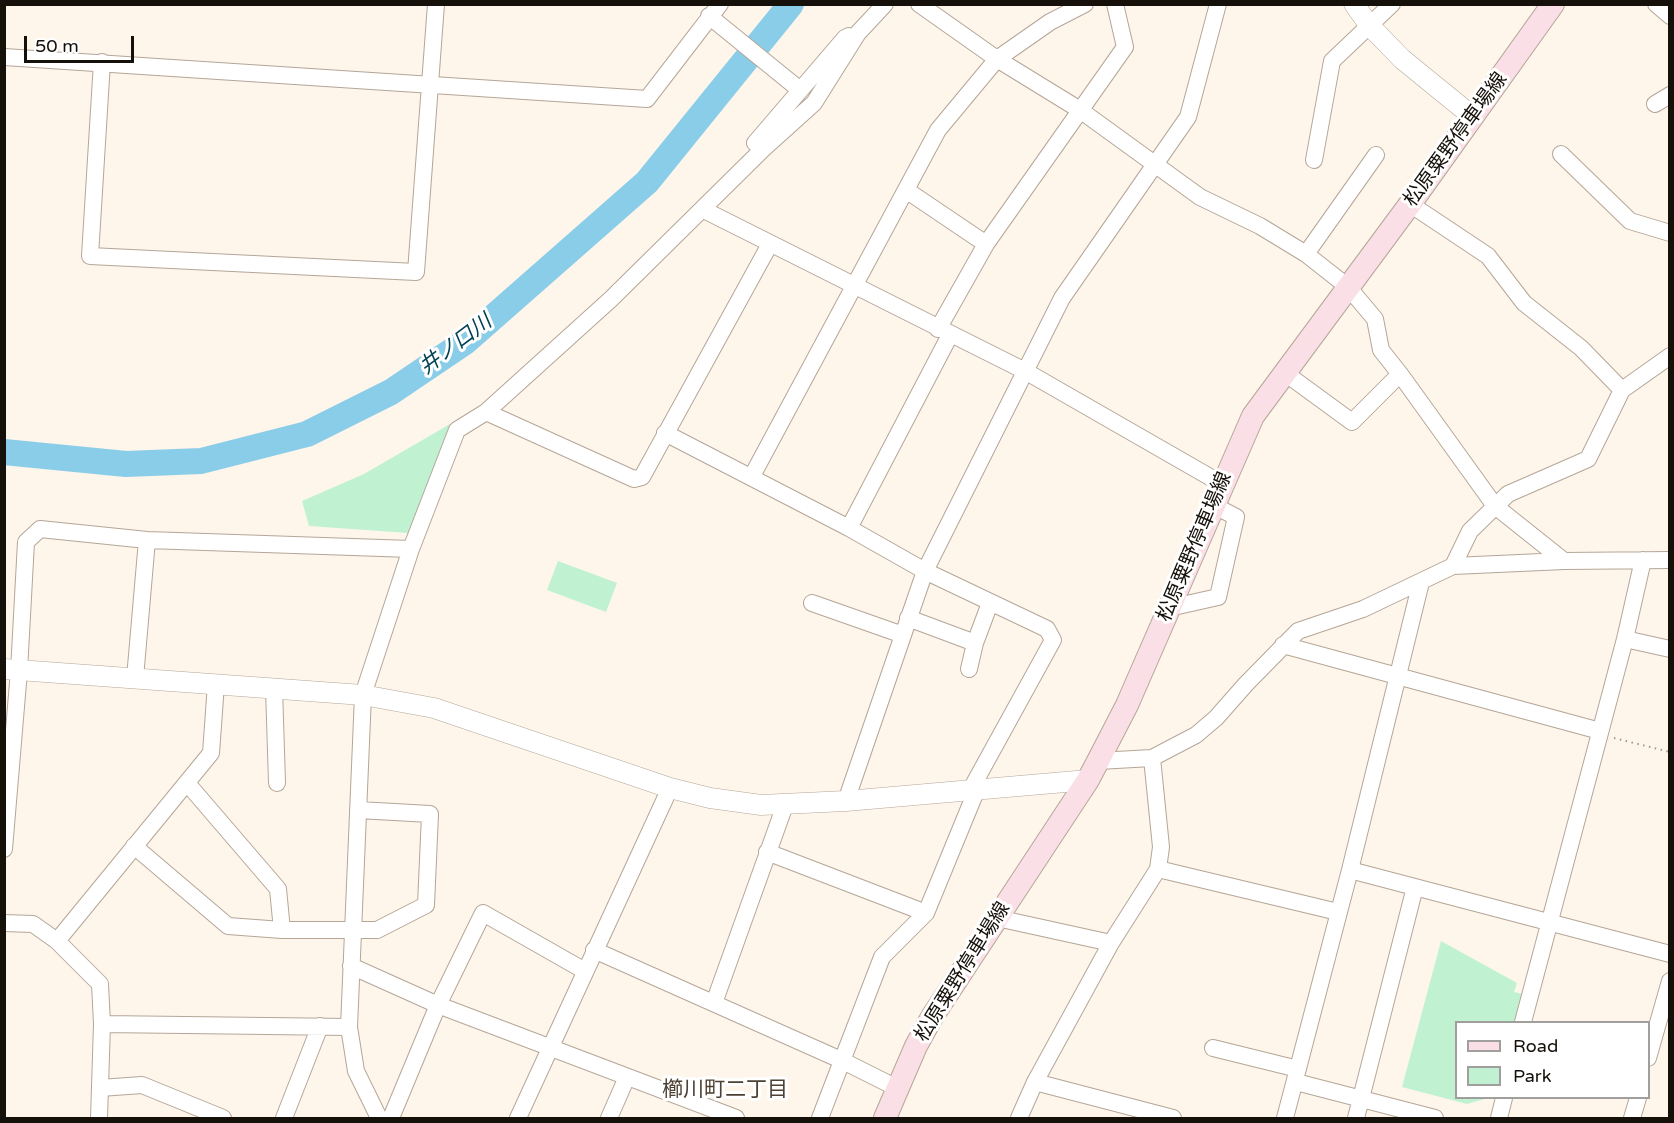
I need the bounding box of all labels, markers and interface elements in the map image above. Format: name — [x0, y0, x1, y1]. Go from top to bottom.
scale bar — [27, 24, 136, 62]
text: 50 m — [35, 35, 79, 57]
street label: 松原粟野停車場線 — [1399, 68, 1513, 212]
water label: 井ノ口川 — [415, 310, 497, 380]
street label: 松原粟野停車場線 — [1153, 469, 1237, 625]
street label: 松原粟野停車場線 — [910, 898, 1016, 1046]
legend — [1455, 1021, 1650, 1099]
text: Road — [1513, 1035, 1558, 1057]
text: Park — [1513, 1065, 1551, 1087]
district label: 櫛川町二丁目 — [662, 1077, 788, 1103]

